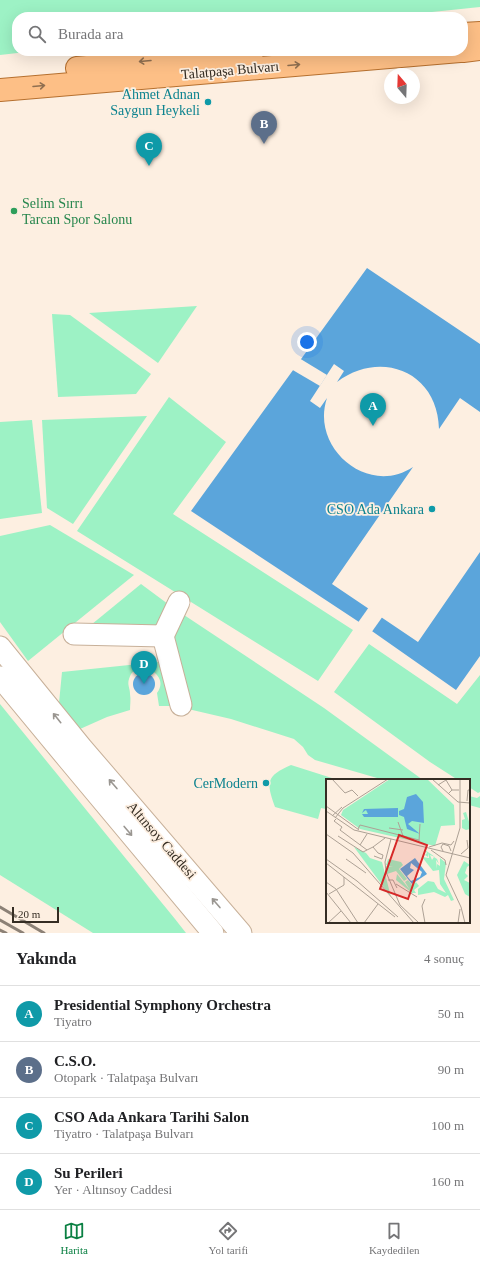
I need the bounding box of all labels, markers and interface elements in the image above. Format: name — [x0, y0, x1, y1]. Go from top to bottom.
search box — [12, 12, 468, 56]
icon: search — [26, 23, 48, 45]
text: Burada ara — [58, 26, 123, 42]
one-way arrow — [139, 58, 152, 65]
street label: Talatpaşa Bulvarı — [180, 59, 280, 82]
one-way arrow — [287, 61, 300, 68]
north arrow — [384, 68, 420, 104]
one-way arrow — [32, 83, 45, 90]
place label: Ahmet Adnan Saygun Heykeli — [110, 87, 200, 118]
marker: Ahmet Adnan Saygun Heykeli — [203, 97, 213, 107]
pin: B — [251, 111, 277, 144]
pin: C — [136, 133, 162, 166]
place label: Selim Sırrı Tarcan Spor Salonu — [22, 196, 132, 227]
marker: Selim Sırrı Tarcan Spor Salonu — [9, 206, 19, 216]
your location — [297, 332, 317, 352]
pin: A — [360, 393, 386, 426]
place label: CSO Ada Ankara — [327, 502, 425, 517]
marker: CSO Ada Ankara — [427, 504, 437, 514]
pin: D — [131, 651, 157, 684]
one-way arrow — [53, 712, 62, 723]
place label: CerModern — [193, 776, 258, 791]
one-way arrow — [108, 778, 117, 789]
marker: CerModern — [261, 778, 271, 788]
inset map — [326, 779, 470, 923]
street label: Altınsoy Caddesi — [124, 799, 199, 882]
one-way arrow — [123, 826, 132, 836]
one-way arrow — [211, 898, 220, 909]
scale bar — [12, 905, 59, 924]
text: 20 m — [18, 908, 40, 920]
text: Yakında — [16, 949, 76, 968]
text: 4 sonuç — [424, 951, 464, 966]
text: Presidential Symphony Orchestra — [54, 997, 271, 1013]
text: A — [24, 1006, 34, 1021]
text: 50 m — [438, 1006, 464, 1021]
text: Tiyatro — [54, 1014, 92, 1029]
text: C.S.O. — [54, 1053, 96, 1069]
text: B — [25, 1062, 33, 1077]
text: 90 m — [438, 1062, 464, 1077]
text: Otopark · Talatpaşa Bulvarı — [54, 1070, 198, 1085]
text: CSO Ada Ankara Tarihi Salon — [54, 1109, 249, 1125]
text: C — [24, 1118, 34, 1133]
text: 100 m — [431, 1118, 464, 1133]
text: Tiyatro · Talatpaşa Bulvarı — [54, 1126, 194, 1141]
text: Su Perileri — [54, 1165, 123, 1181]
text: D — [24, 1174, 34, 1189]
text: 160 m — [431, 1174, 464, 1189]
text: Yer · Altınsoy Caddesi — [54, 1182, 172, 1197]
tab: Harita — [60, 1220, 88, 1256]
tab: Yol tarifi — [209, 1220, 248, 1256]
tab: Kaydedilen — [369, 1220, 420, 1256]

